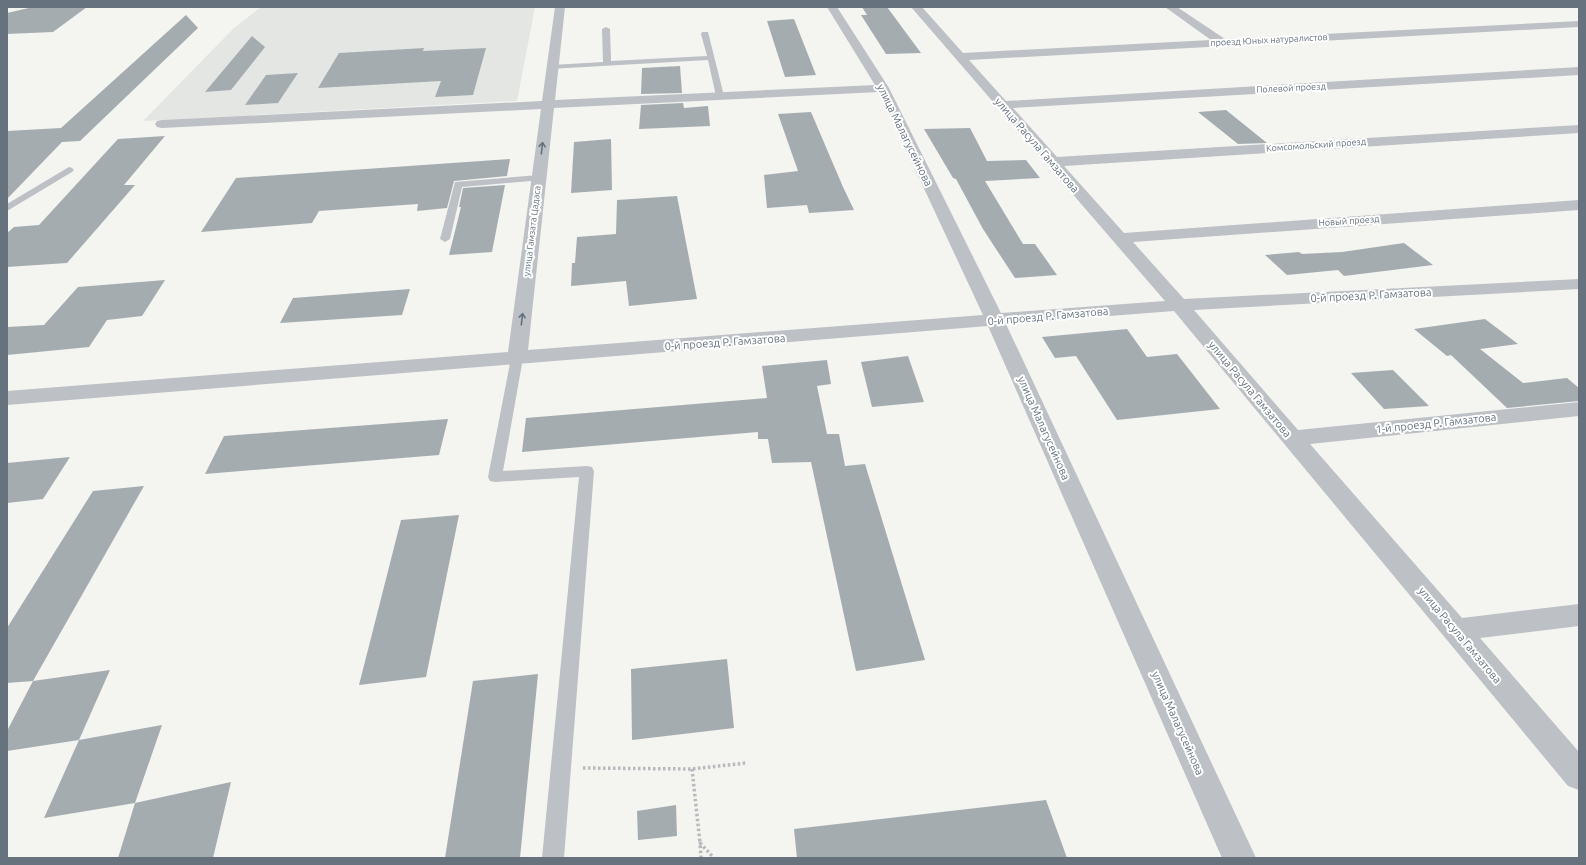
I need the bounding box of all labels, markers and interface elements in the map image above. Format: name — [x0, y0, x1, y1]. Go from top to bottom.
street label: проезд Юных натуралистов — [1210, 32, 1328, 48]
street label: Полевой проезд — [1256, 81, 1326, 95]
street label: улица Малагусейнова — [875, 82, 935, 188]
street label: улица Расула Гамзатова — [992, 95, 1082, 195]
street label: Комсомольский проезд — [1266, 137, 1366, 153]
one-way arrow — [538, 142, 546, 155]
street label: улица Гамзата Цадаса — [522, 185, 542, 277]
street label: Новый проезд — [1318, 214, 1380, 228]
street label: 0-й проезд Р. Гамзатова — [1310, 286, 1432, 304]
street label: 0-й проезд Р. Гамзатова — [987, 305, 1109, 327]
one-way arrow — [518, 313, 525, 326]
street label: 0-й проезд Р. Гамзатова — [664, 332, 786, 352]
street label: улица Расула Гамзатова — [1206, 338, 1294, 440]
street label: улица Малагусейнова — [1016, 374, 1072, 482]
street label: 1-й проезд Р. Гамзатова — [1375, 411, 1497, 435]
street label: улица Расула Гамзатова — [1416, 584, 1504, 686]
street label: улица Малагусейнова — [1150, 669, 1206, 777]

